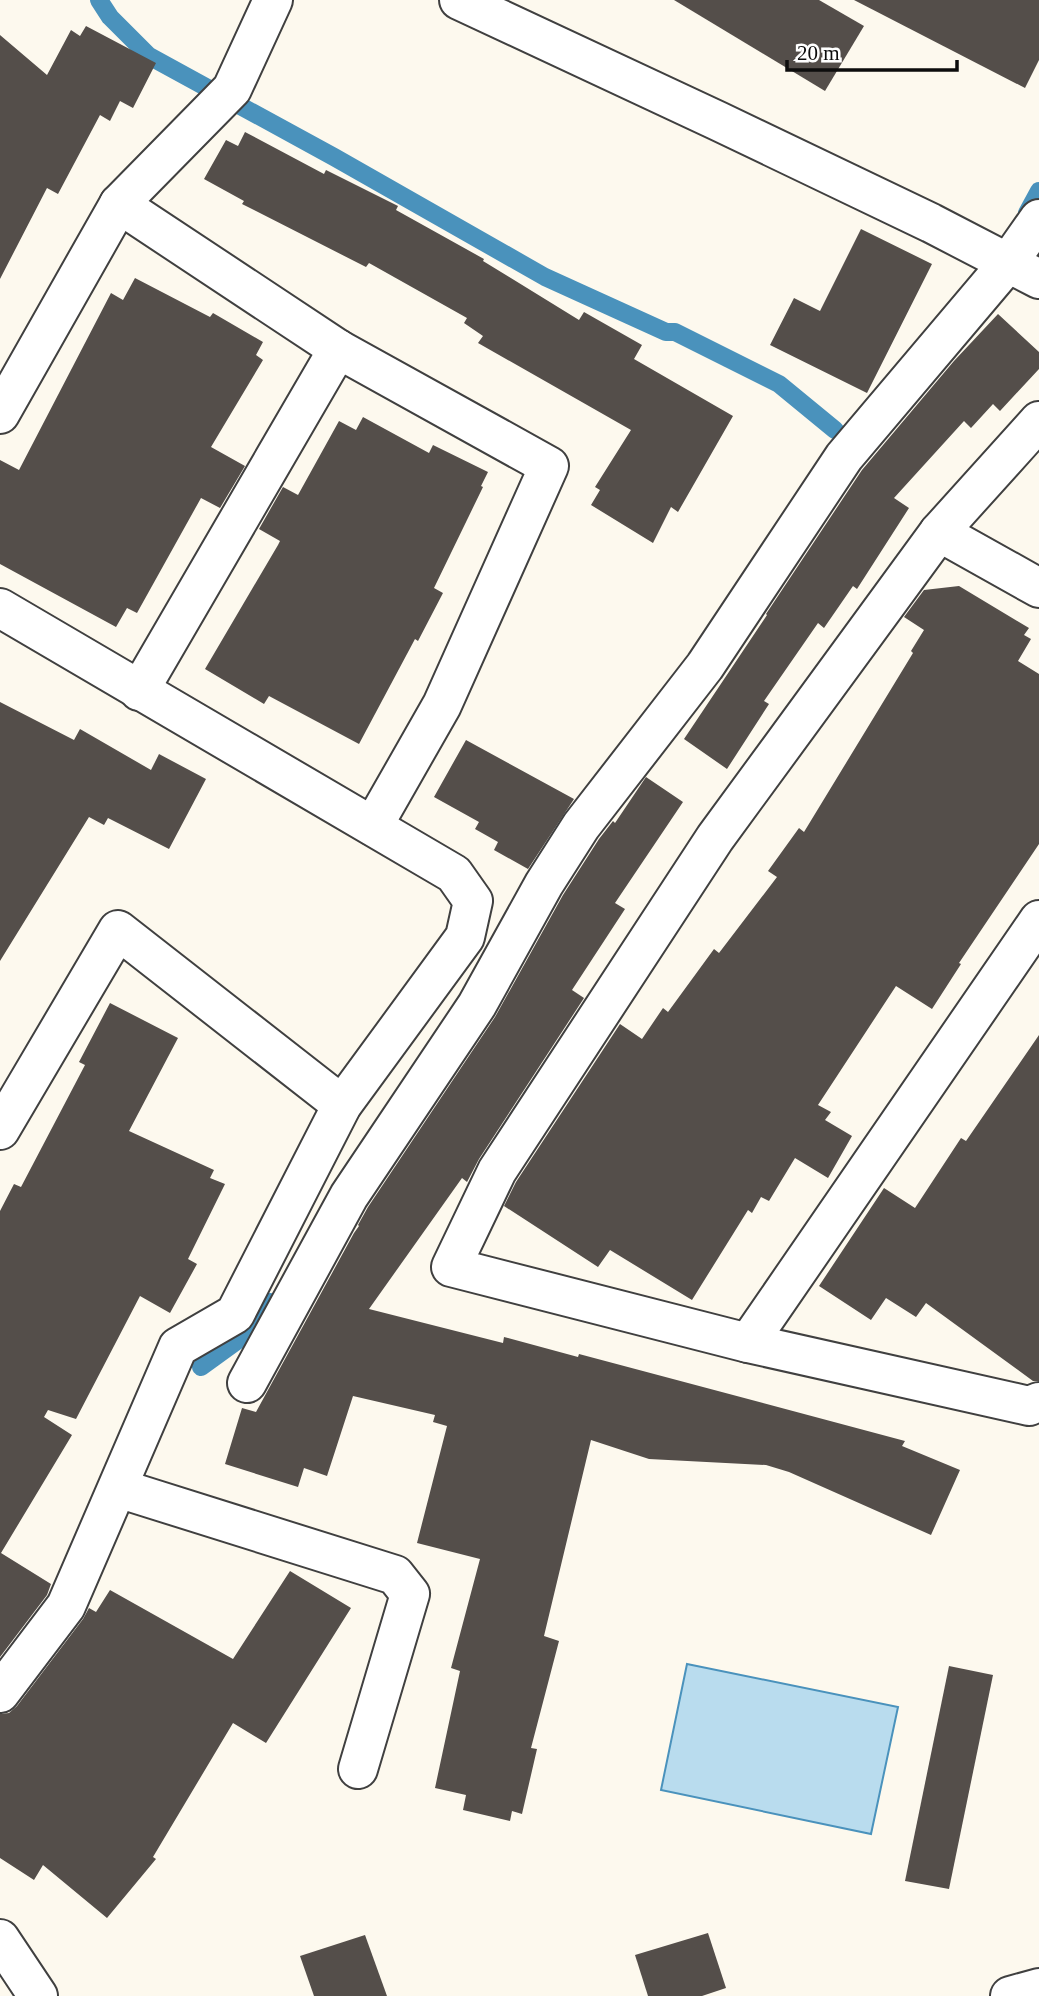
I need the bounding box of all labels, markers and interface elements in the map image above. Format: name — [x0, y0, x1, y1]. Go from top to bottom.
scale bar — [787, 28, 957, 72]
text: 20 m — [797, 41, 840, 65]

